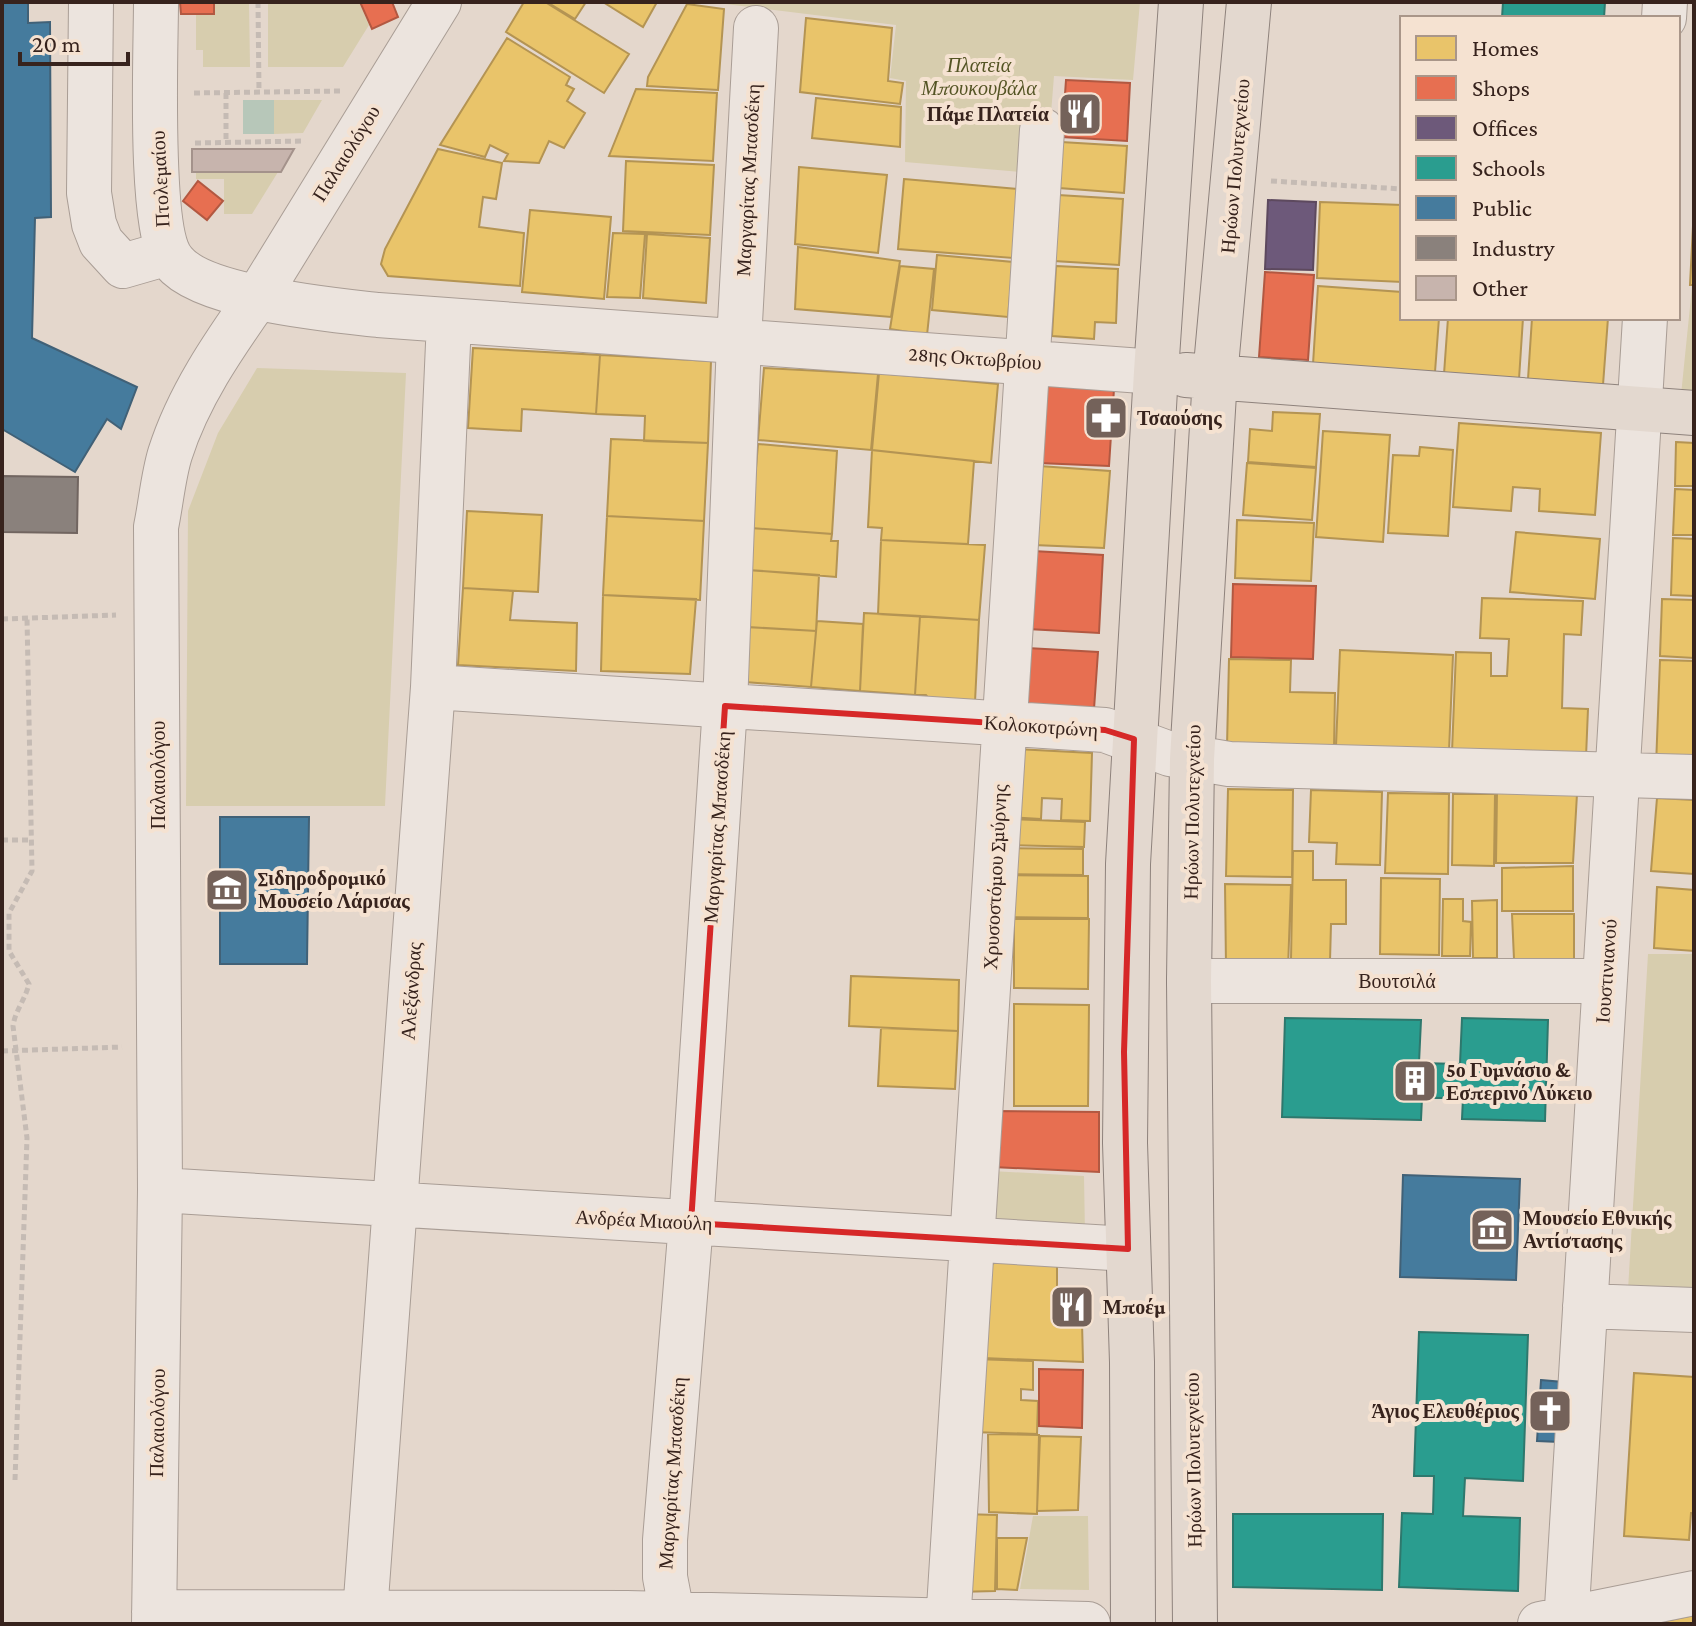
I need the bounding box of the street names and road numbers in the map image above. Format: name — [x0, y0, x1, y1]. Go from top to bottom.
street label: Ηρώων Πολυτεχνείου — [1216, 78, 1255, 254]
street label: Μαργαρίτας Μπασδέκη — [732, 83, 765, 277]
street label: Παλαιολόγου — [308, 101, 385, 206]
street label: Πτολεμαίου — [146, 130, 175, 228]
street label: 28ης Οκτωβρίου — [908, 342, 1042, 375]
street label: Κολοκοτρώνη — [983, 711, 1099, 742]
street label: Παλαιολόγου — [147, 720, 170, 829]
street label: Ηρώων Πολυτεχνείου — [1179, 724, 1206, 900]
street label: Μαργαρίτας Μπασδέκη — [699, 730, 736, 924]
street label: Χρυσοστόμου Σμύρνης — [979, 784, 1012, 970]
street label: Ιουστινιανού — [1591, 918, 1621, 1024]
street label: Αλεξάνδρας — [397, 941, 426, 1041]
street label: Βουτσιλά — [1358, 970, 1436, 992]
street label: Ανδρέα Μιαούλη — [575, 1205, 713, 1236]
street label: Παλαιολόγου — [145, 1368, 170, 1478]
street label: Ηρώων Πολυτεχνείου — [1180, 1372, 1207, 1548]
street label: Μαργαρίτας Μπασδέκη — [654, 1376, 691, 1570]

